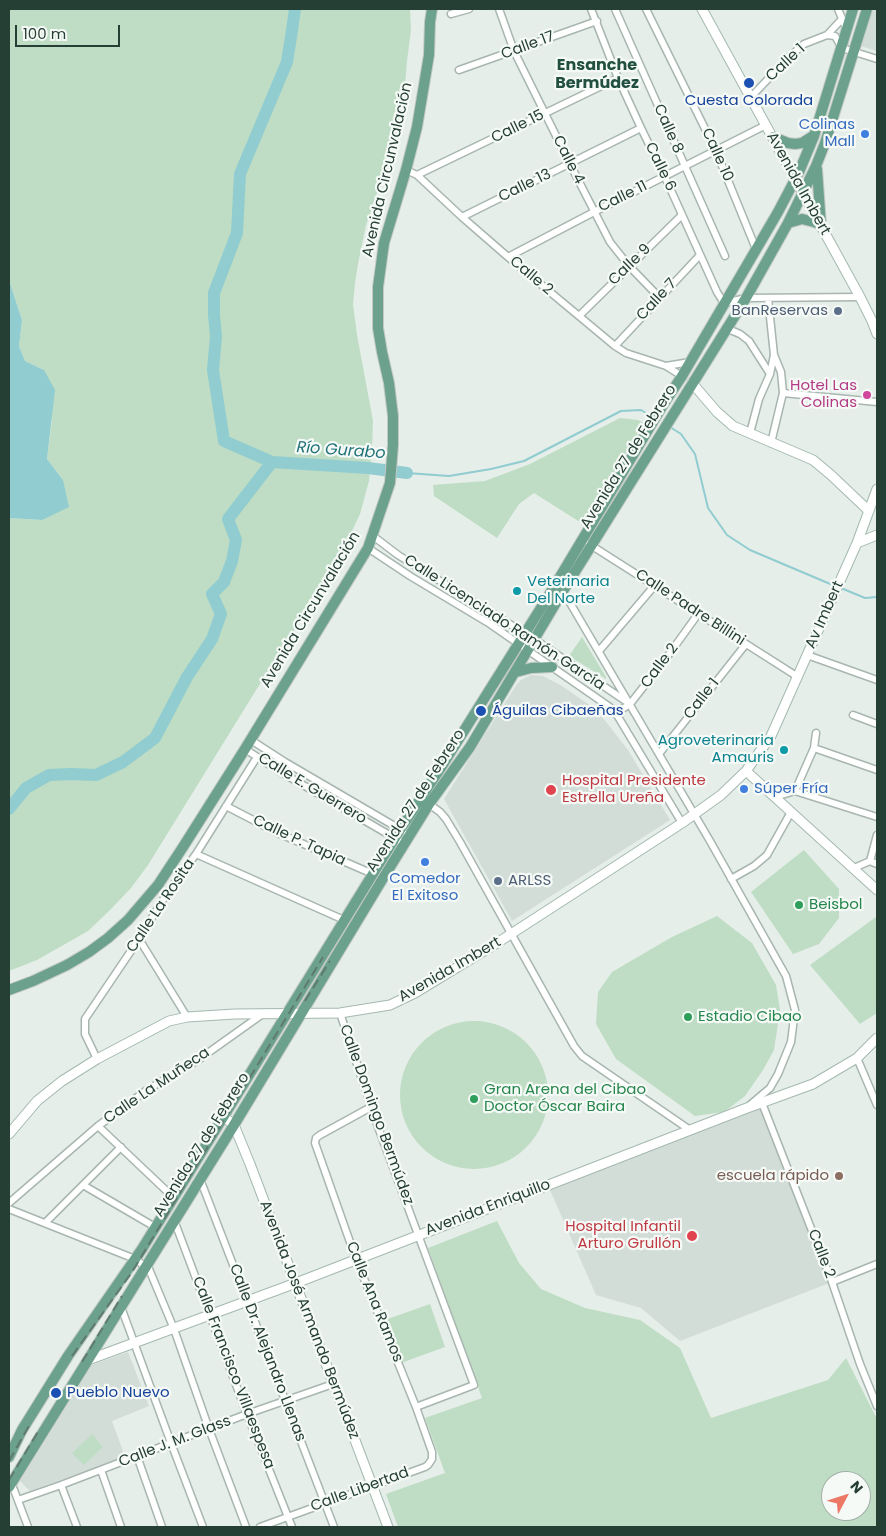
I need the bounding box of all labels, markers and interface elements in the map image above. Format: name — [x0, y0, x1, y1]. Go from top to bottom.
scale bar — [18, 15, 122, 47]
text: 100 m — [23, 23, 66, 44]
street label: Calle 17 — [499, 28, 557, 64]
street label: Calle 1 — [763, 40, 809, 86]
district label: Ensanche Bermúdez — [555, 56, 639, 94]
marker: Cuesta Colorada — [742, 76, 756, 90]
street label: Avenida Circunvalación — [359, 81, 417, 259]
place label: Cuesta Colorada — [685, 92, 813, 110]
street label: Calle 8 — [649, 102, 687, 156]
street label: Calle 15 — [489, 106, 547, 148]
place label: Colinas Mall — [799, 116, 855, 151]
street label: Calle 10 — [697, 125, 737, 185]
marker: Colinas Mall — [859, 128, 871, 140]
street label: Avenida Imbert — [762, 129, 834, 239]
street label: Calle 4 — [548, 133, 588, 187]
street label: Calle 6 — [641, 140, 679, 194]
street label: Calle 13 — [496, 166, 554, 206]
street label: Calle 11 — [596, 178, 650, 216]
street label: Calle 9 — [605, 241, 655, 289]
street label: Calle 2 — [506, 253, 556, 299]
street label: Calle 7 — [633, 275, 681, 325]
place label: BanReservas — [732, 302, 828, 320]
marker: BanReservas — [832, 305, 844, 317]
place label: Hotel Las Colinas — [790, 377, 857, 412]
street label: Avenida 27 de Febrero — [577, 382, 681, 532]
marker: Hotel Las Colinas — [861, 389, 873, 401]
water label: Río Gurabo — [296, 438, 386, 464]
street label: Avenida Circunvalación — [257, 529, 365, 691]
street label: Calle Licenciado Ramón García — [400, 551, 608, 695]
street label: Calle Padre Billini — [632, 566, 748, 650]
place label: Veterinaria Del Norte — [527, 573, 610, 608]
street label: Av Imbert — [802, 578, 848, 652]
marker: Veterinaria Del Norte — [511, 585, 523, 597]
street label: Calle 2 — [637, 640, 683, 692]
street label: Calle 1 — [680, 675, 724, 723]
place label: Águilas Cibaeñas — [492, 702, 624, 720]
marker: Águilas Cibaeñas — [474, 704, 488, 718]
street label: Avenida 27 de Febrero — [363, 726, 469, 876]
place label: Agroveterinaria Amauris — [658, 732, 774, 767]
marker: Agroveterinaria Amauris — [778, 744, 790, 756]
street label: Calle E. Guerrero — [254, 749, 370, 829]
place label: Hospital Presidente Estrella Ureña — [562, 772, 706, 807]
place label: Súper Fría — [754, 780, 828, 798]
marker: Hospital Presidente Estrella Ureña — [544, 783, 558, 797]
marker: Súper Fría — [738, 783, 750, 795]
street label: Calle P. Tapia — [250, 812, 348, 870]
street label: Calle La Rosita — [123, 856, 199, 956]
marker: Comedor El Exitoso — [419, 856, 431, 868]
place label: Comedor El Exitoso — [389, 870, 461, 905]
place label: ARLSS — [508, 872, 551, 890]
marker: ARLSS — [492, 875, 504, 887]
place label: Beisbol — [809, 896, 862, 914]
marker: Beisbol — [793, 899, 805, 911]
street label: Avenida Imbert — [396, 933, 504, 1007]
place label: Estadio Cibao — [698, 1008, 802, 1026]
marker: Estadio Cibao — [682, 1011, 694, 1023]
street label: Calle Domingo Bermúdez — [335, 1022, 417, 1208]
street label: Calle La Muñeca — [101, 1044, 213, 1128]
street label: Avenida 27 de Febrero — [150, 1070, 254, 1220]
place label: Gran Arena del Cibao Doctor Óscar Baira — [484, 1081, 646, 1116]
marker: Gran Arena del Cibao Doctor Óscar Baira — [468, 1093, 480, 1105]
place label: escuela rápido — [717, 1167, 829, 1185]
marker: escuela rápido — [833, 1170, 845, 1182]
street label: Avenida Enriquillo — [423, 1176, 553, 1240]
street label: Avenida José Armando Bermúdez — [255, 1198, 363, 1442]
place label: Hospital Infantil Arturo Grullón — [565, 1218, 681, 1253]
street label: Calle 2 — [803, 1227, 839, 1281]
marker: Hospital Infantil Arturo Grullón — [685, 1229, 699, 1243]
street label: Calle Ana Ramos — [342, 1239, 406, 1365]
street label: Calle Dr. Alejandro Llenas — [225, 1262, 309, 1444]
street label: Calle Francisco Villaespesa — [188, 1274, 278, 1472]
place label: Pueblo Nuevo — [67, 1384, 169, 1402]
marker: Pueblo Nuevo — [49, 1386, 63, 1400]
street label: Calle J. M. Glass — [116, 1412, 234, 1472]
street label: Calle Libertad — [308, 1464, 412, 1516]
north arrow — [821, 1471, 871, 1521]
text: N — [846, 1477, 868, 1497]

